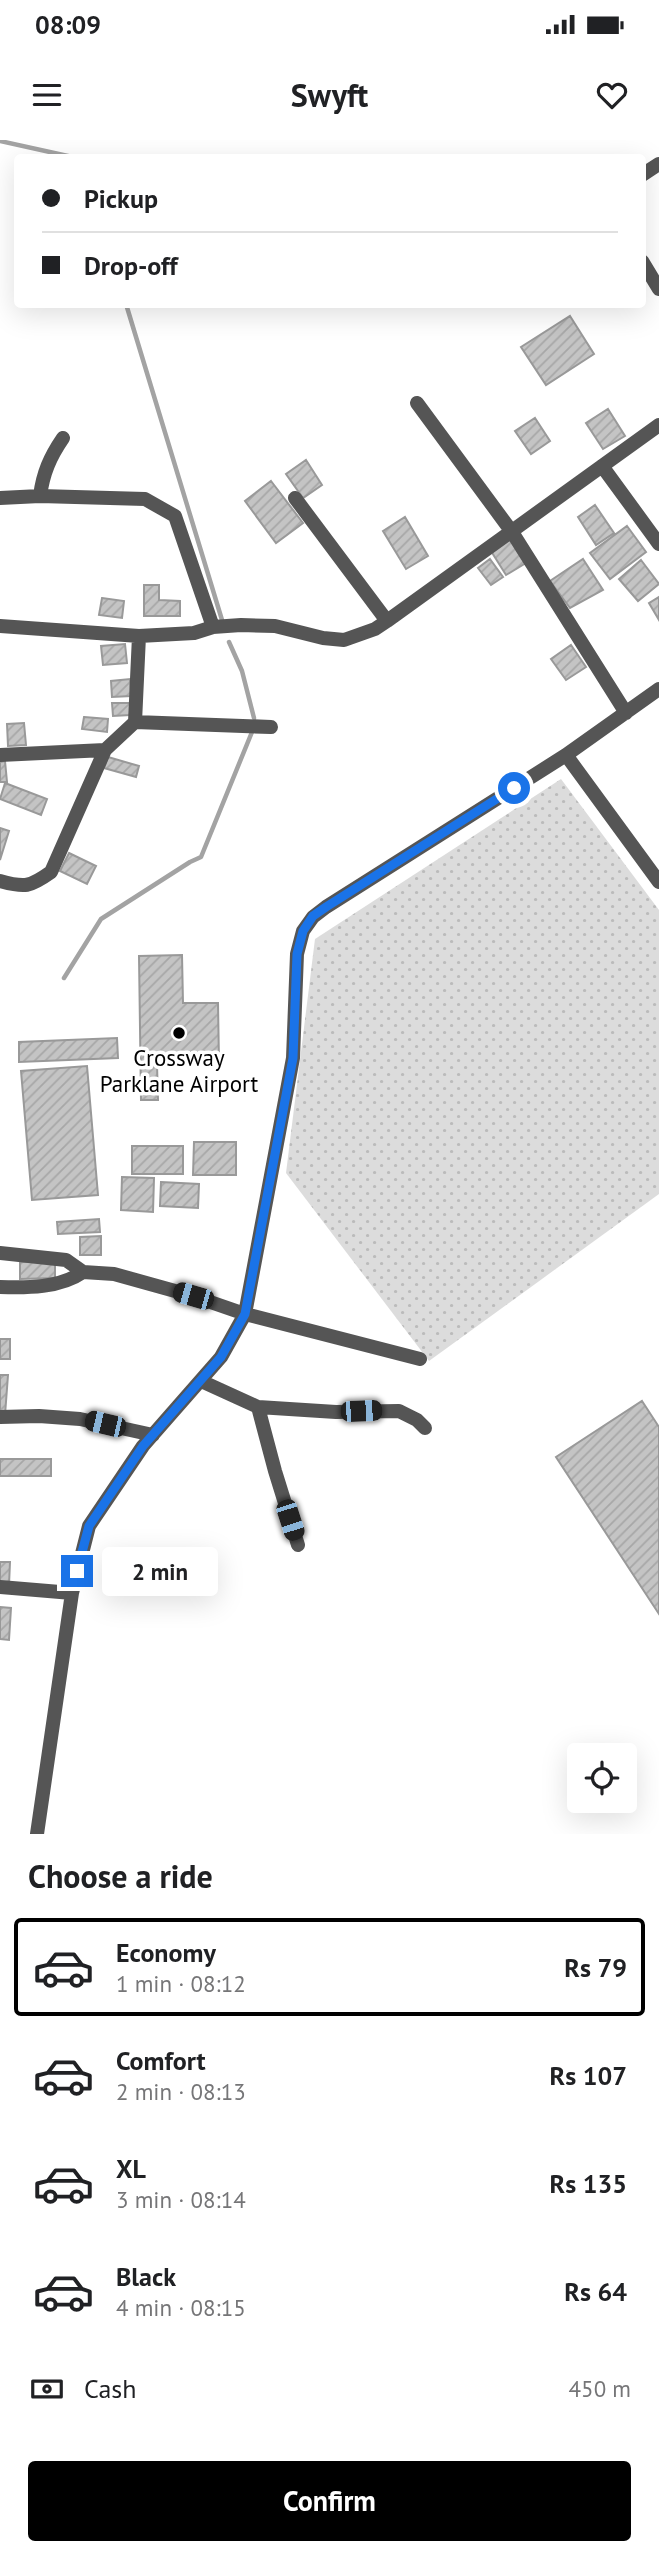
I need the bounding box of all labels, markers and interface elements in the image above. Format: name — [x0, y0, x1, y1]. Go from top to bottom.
text: 08:09 — [35, 8, 101, 41]
text: Swyft — [291, 74, 368, 116]
icon: menu — [28, 76, 66, 114]
icon: heart — [593, 76, 631, 114]
text: Pickup — [84, 182, 158, 215]
text: Drop-off — [84, 249, 178, 282]
route start — [498, 772, 530, 804]
marker: Crossway Parklane Airport — [171, 1025, 187, 1041]
place label: Crossway Parklane Airport — [100, 1043, 259, 1098]
car — [170, 1280, 217, 1312]
car — [340, 1400, 383, 1422]
car — [83, 1409, 128, 1439]
car — [274, 1497, 307, 1543]
callout: 2 min — [102, 1546, 217, 1596]
route end — [61, 1555, 93, 1587]
text: 2 min — [132, 1557, 188, 1586]
map controls — [567, 1743, 637, 1813]
button: locate — [567, 1743, 637, 1813]
text: Choose a ride — [28, 1855, 213, 1897]
icon: car — [32, 1936, 95, 1999]
text: Economy — [116, 1936, 216, 1969]
text: Rs 79 — [564, 1951, 627, 1984]
text: 1 min · 08:12 — [116, 1969, 246, 1998]
icon: car — [32, 2044, 95, 2107]
text: Comfort — [116, 2044, 206, 2077]
text: Rs 107 — [550, 2059, 627, 2092]
text: 2 min · 08:13 — [116, 2077, 246, 2106]
icon: car — [32, 2152, 95, 2215]
text: XL — [116, 2152, 146, 2185]
text: Rs 135 — [550, 2167, 627, 2200]
text: 3 min · 08:14 — [116, 2185, 246, 2214]
icon: car — [32, 2260, 95, 2323]
text: Black — [116, 2260, 176, 2293]
text: Rs 64 — [564, 2275, 627, 2308]
text: 4 min · 08:15 — [116, 2293, 246, 2322]
icon: cash — [28, 2370, 66, 2408]
text: Cash — [84, 2372, 136, 2405]
text: 450 m — [569, 2374, 631, 2403]
button: Confirm — [28, 2461, 631, 2541]

